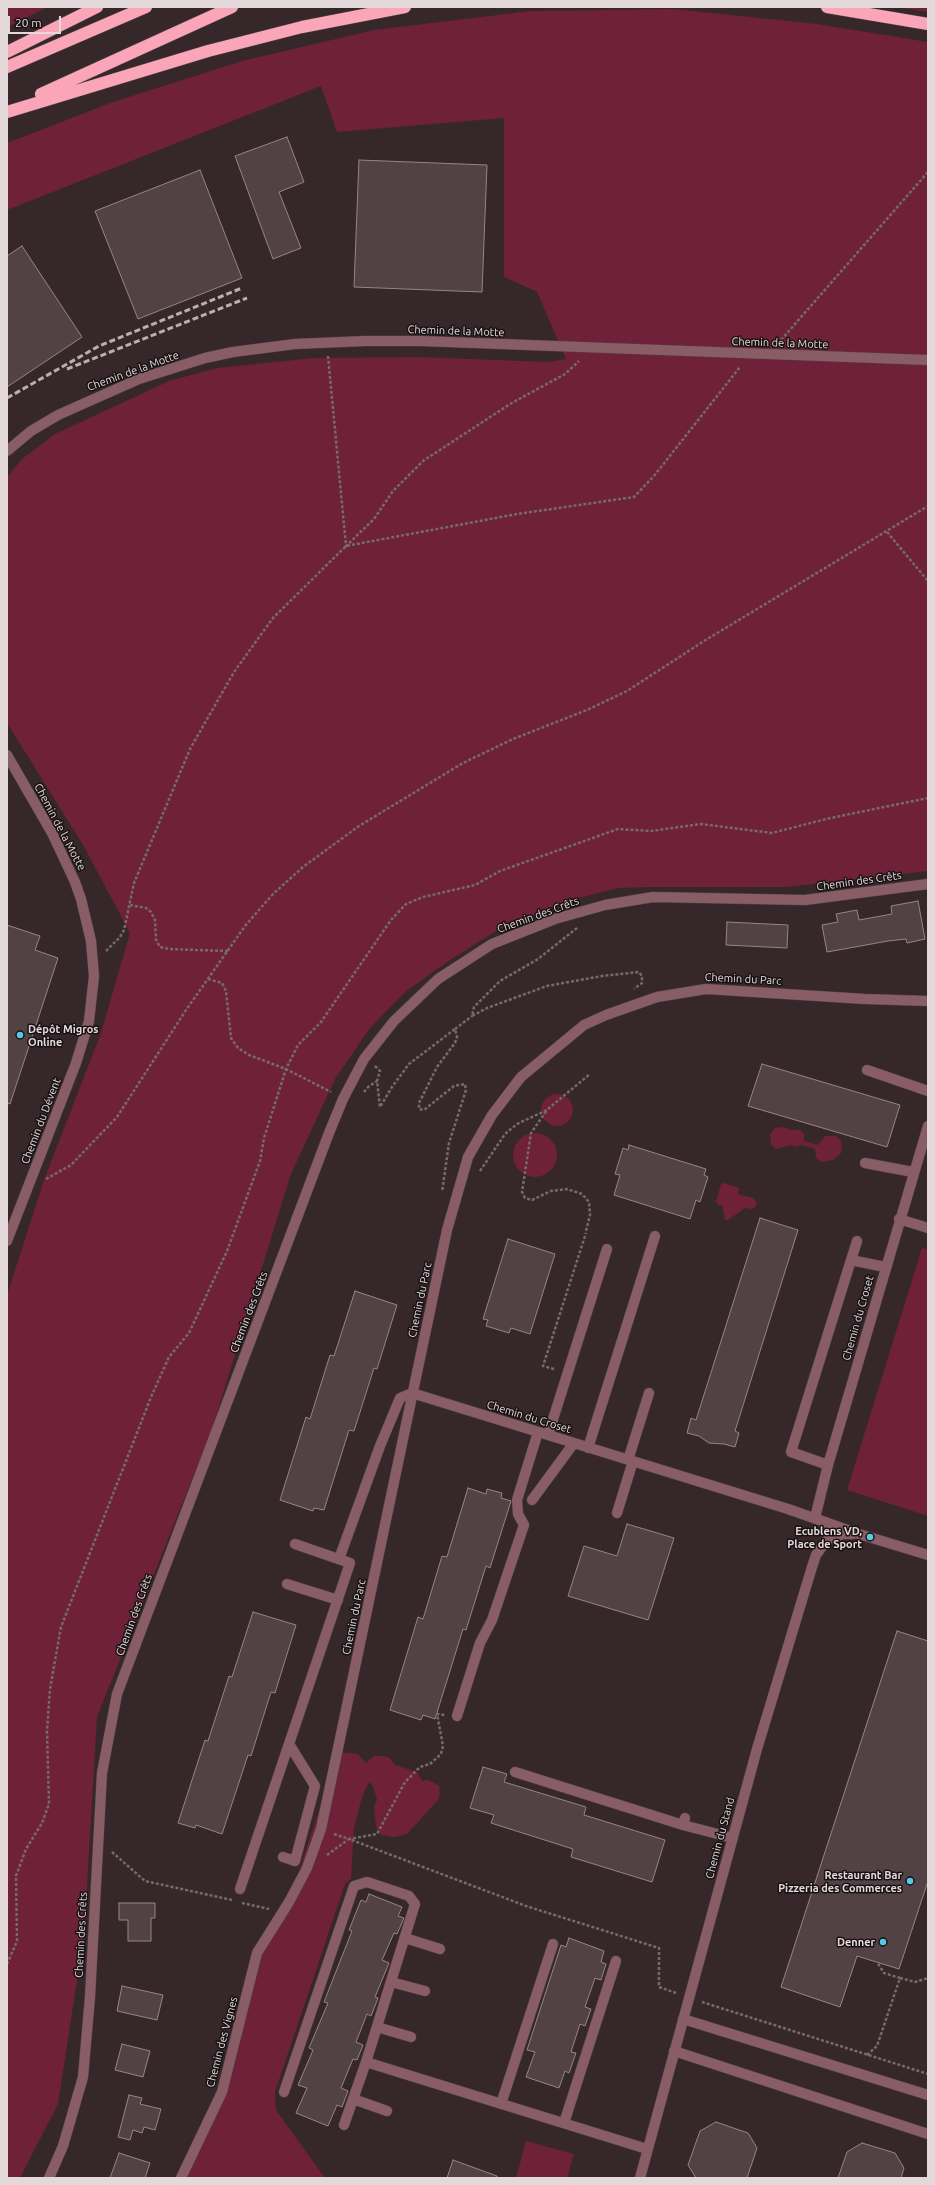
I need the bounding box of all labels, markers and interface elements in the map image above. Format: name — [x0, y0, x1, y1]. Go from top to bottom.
scale bar — [10, 8, 63, 34]
text: 20 m — [15, 16, 42, 29]
street label: Chemin de la Motte — [407, 323, 505, 339]
street label: Chemin de la Motte — [731, 335, 829, 351]
street label: Chemin de la Motte — [85, 348, 181, 394]
street label: Chemin de la Motte — [31, 781, 89, 873]
street label: Chemin des Crêts — [816, 868, 902, 894]
street label: Chemin des Crêts — [495, 894, 581, 936]
street label: Chemin du Parc — [704, 970, 782, 988]
place label: Dépôt Migros Online — [28, 1022, 98, 1048]
marker: Dépôt Migros Online — [15, 1030, 25, 1040]
street label: Chemin du Dévent — [19, 1076, 63, 1166]
street label: Chemin du Parc — [406, 1261, 434, 1339]
street label: Chemin des Crêts — [227, 1270, 271, 1354]
street label: Chemin du Croset — [840, 1274, 876, 1362]
street label: Chemin du Croset — [485, 1398, 573, 1436]
place label: Ecublens VD, Place de Sport — [787, 1524, 862, 1550]
marker: Ecublens VD, Place de Sport — [865, 1532, 875, 1542]
street label: Chemin des Crêts — [113, 1572, 155, 1658]
street label: Chemin du Parc — [340, 1578, 368, 1656]
street label: Chemin du Stand — [703, 1796, 737, 1880]
place label: Restaurant Bar Pizzeria des Commerces — [778, 1868, 902, 1894]
marker: Restaurant Bar Pizzeria des Commerces — [905, 1876, 915, 1886]
street label: Chemin des Crêts — [72, 1892, 90, 1978]
place label: Denner — [837, 1935, 875, 1949]
marker: Denner — [878, 1937, 888, 1947]
street label: Chemin des Vignes — [204, 1995, 240, 2089]

